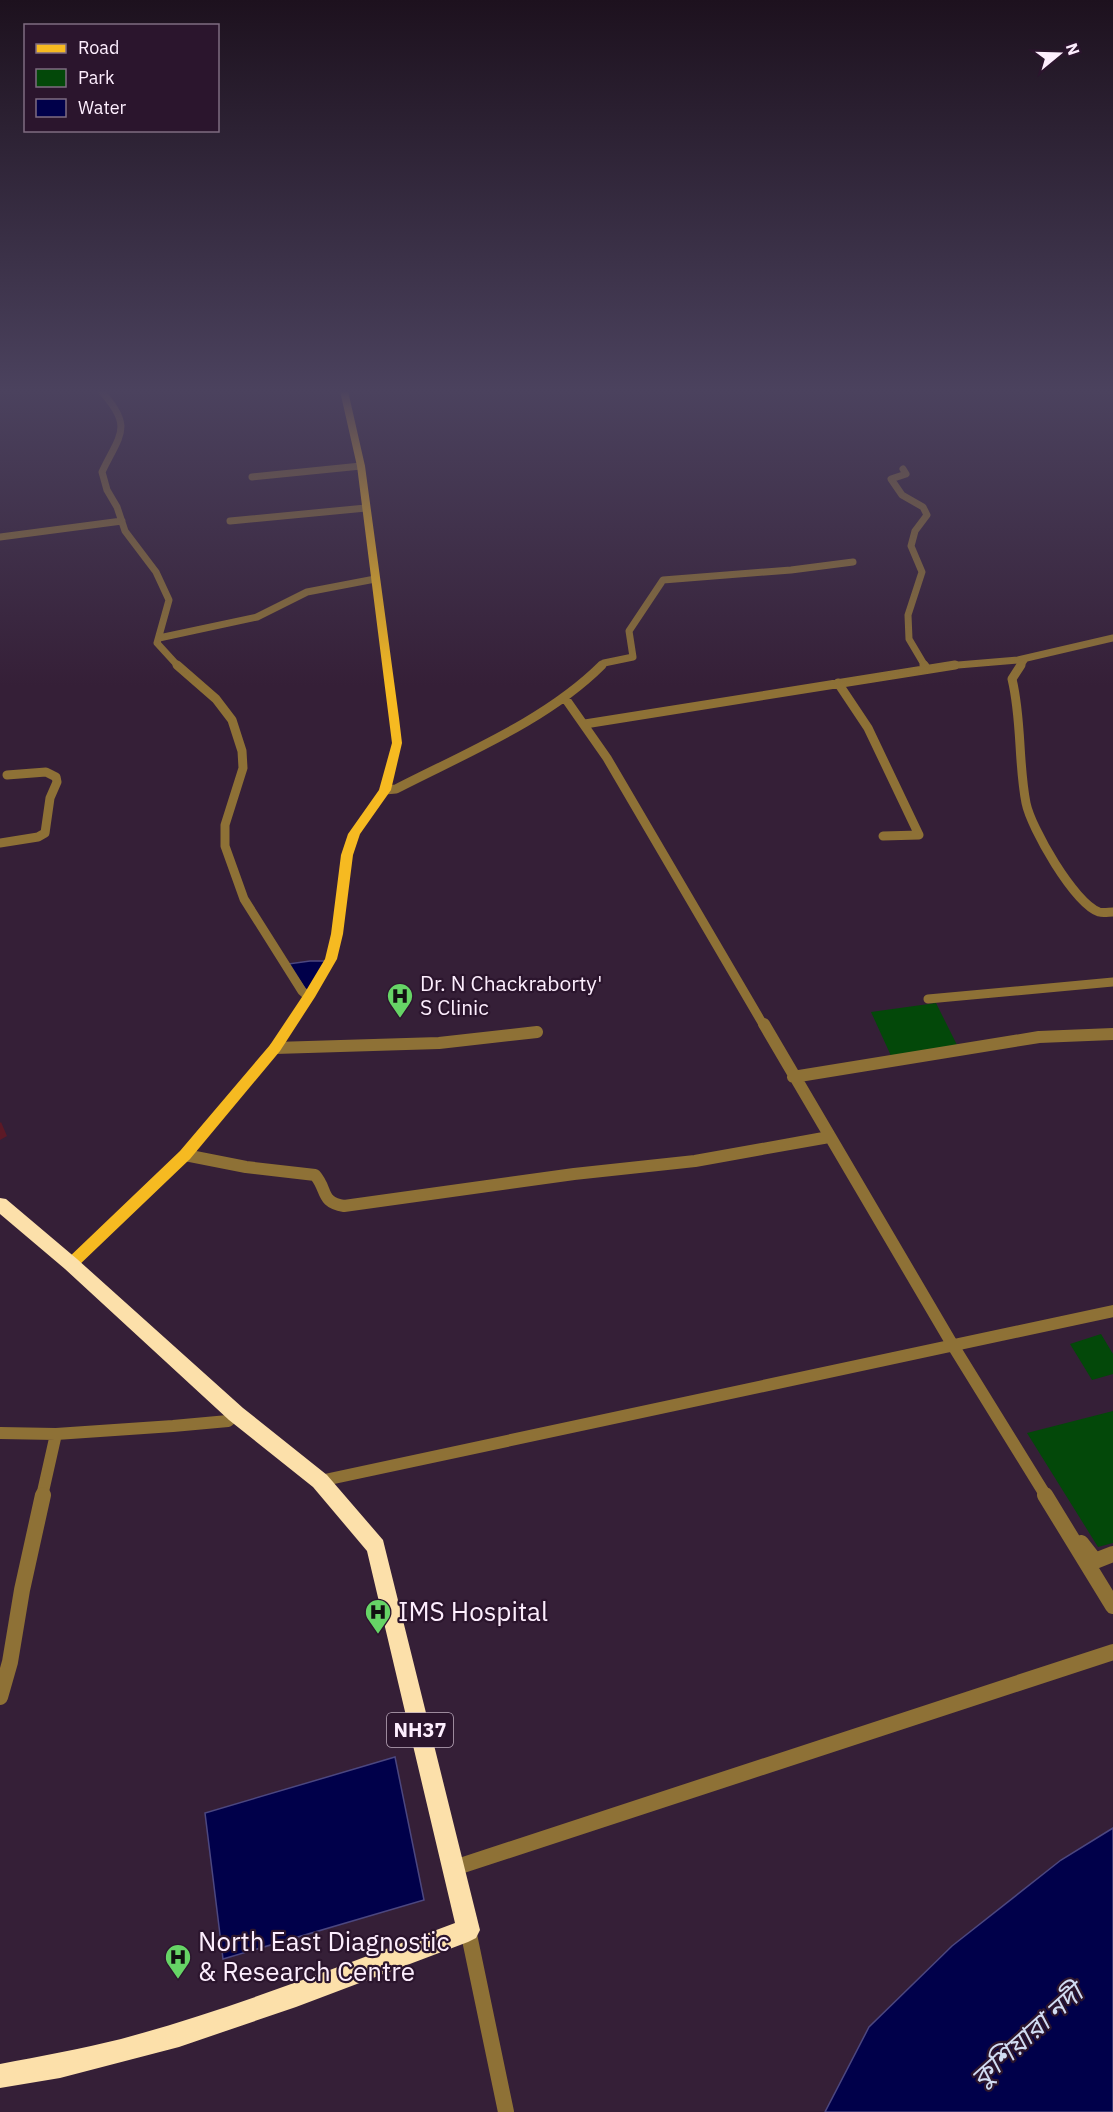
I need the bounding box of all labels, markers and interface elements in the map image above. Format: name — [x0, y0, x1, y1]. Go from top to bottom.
legend — [24, 24, 219, 132]
north arrow — [1029, 24, 1089, 84]
text: Road — [78, 36, 119, 59]
text: N — [1062, 40, 1085, 58]
text: Park — [78, 66, 115, 89]
text: Water — [78, 96, 127, 119]
place label: Dr. N Chackraborty' S Clinic — [420, 969, 602, 1021]
hospital icon: Dr. N Chackraborty' S Clinic — [385, 981, 415, 1019]
place label: IMS Hospital — [398, 1594, 548, 1628]
hospital icon: IMS Hospital — [363, 1597, 393, 1635]
road number: NH37 — [387, 1713, 453, 1747]
place label: North East Diagnostic & Research Centre — [198, 1924, 449, 1988]
hospital icon: North East Diagnostic & Research Centre — [163, 1942, 193, 1980]
water label: কুশিয়ারা নদী — [962, 1972, 1093, 2095]

